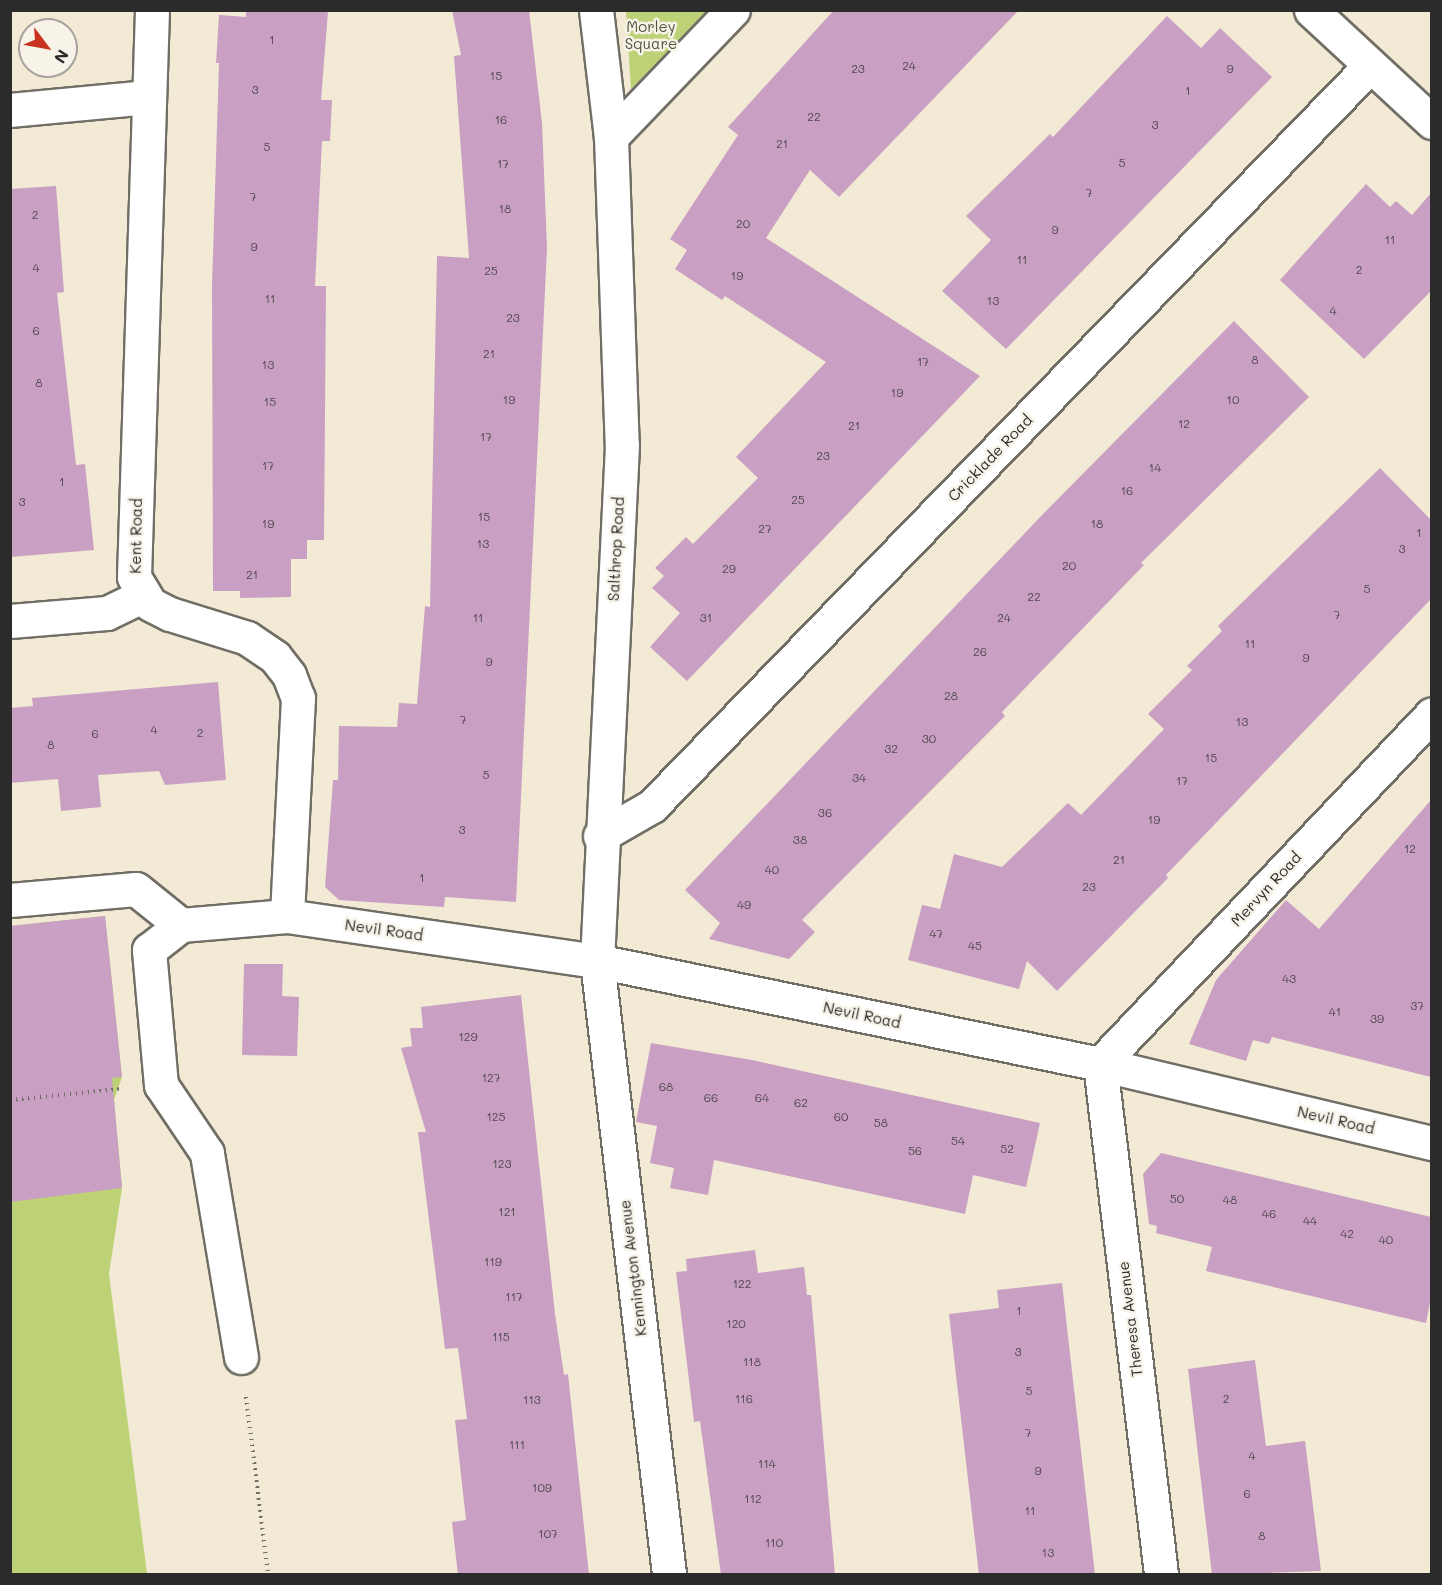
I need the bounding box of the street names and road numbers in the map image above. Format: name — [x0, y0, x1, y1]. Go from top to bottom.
street label: Cricklade Road — [944, 411, 1036, 505]
street label: Salthrop Road — [604, 496, 628, 602]
street label: Kent Road — [126, 498, 146, 574]
street label: Mervyn Road — [1227, 848, 1305, 930]
street label: Nevil Road — [344, 916, 424, 944]
street label: Nevil Road — [822, 998, 902, 1032]
street label: Nevil Road — [1296, 1102, 1376, 1138]
street label: Kennington Avenue — [616, 1199, 650, 1337]
street label: Theresa Avenue — [1114, 1260, 1146, 1378]

